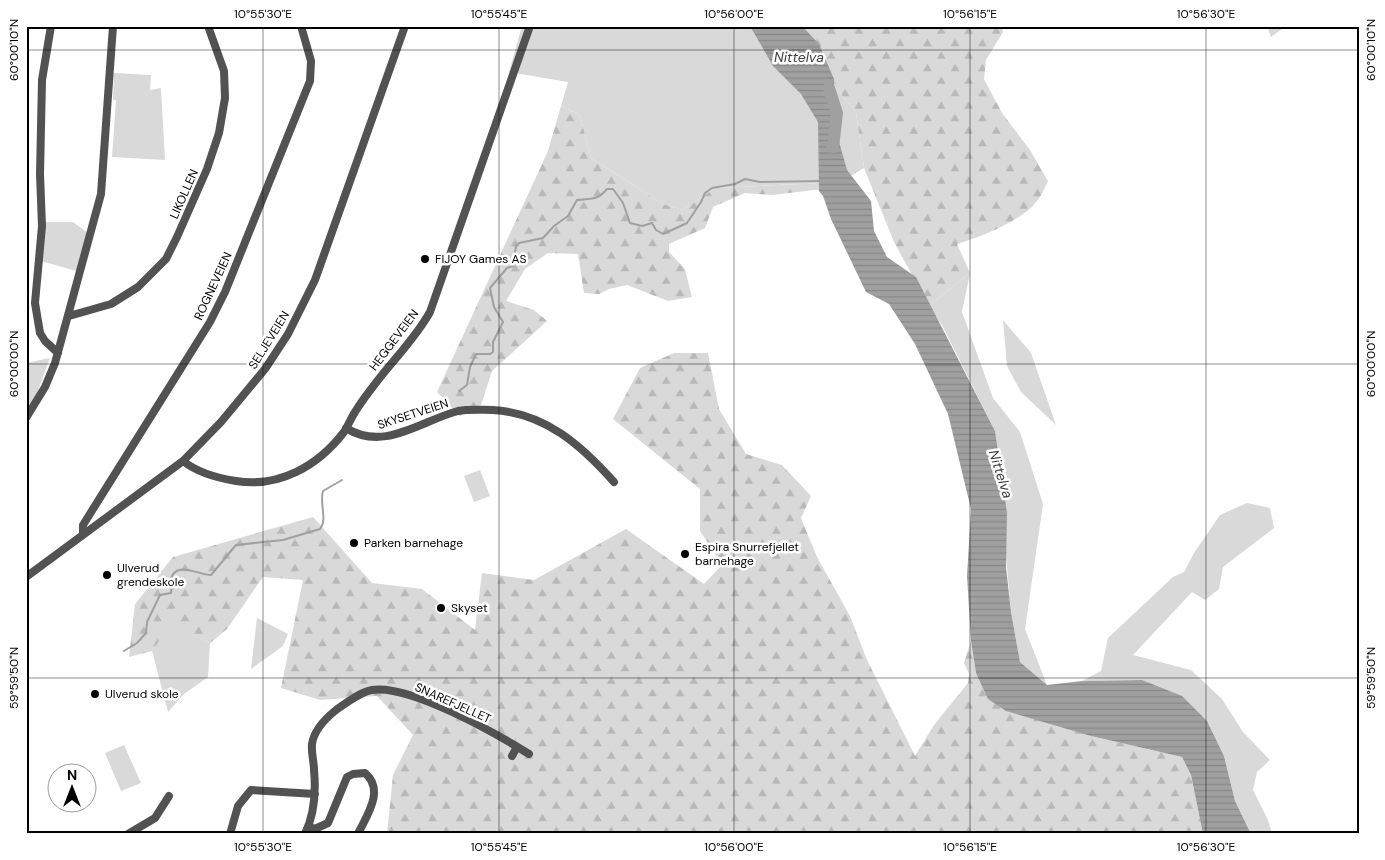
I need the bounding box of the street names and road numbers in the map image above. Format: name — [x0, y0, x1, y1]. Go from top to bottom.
street label: LIKOLLEN — [166, 167, 202, 221]
street label: ROGNEVEIEN — [190, 249, 236, 323]
street label: HEGGEVEIEN — [366, 306, 422, 374]
street label: SELJEVEIEN — [245, 308, 293, 372]
street label: SKYSETVEIEN — [376, 395, 450, 433]
street label: SNAREFJELLET — [412, 679, 494, 727]

